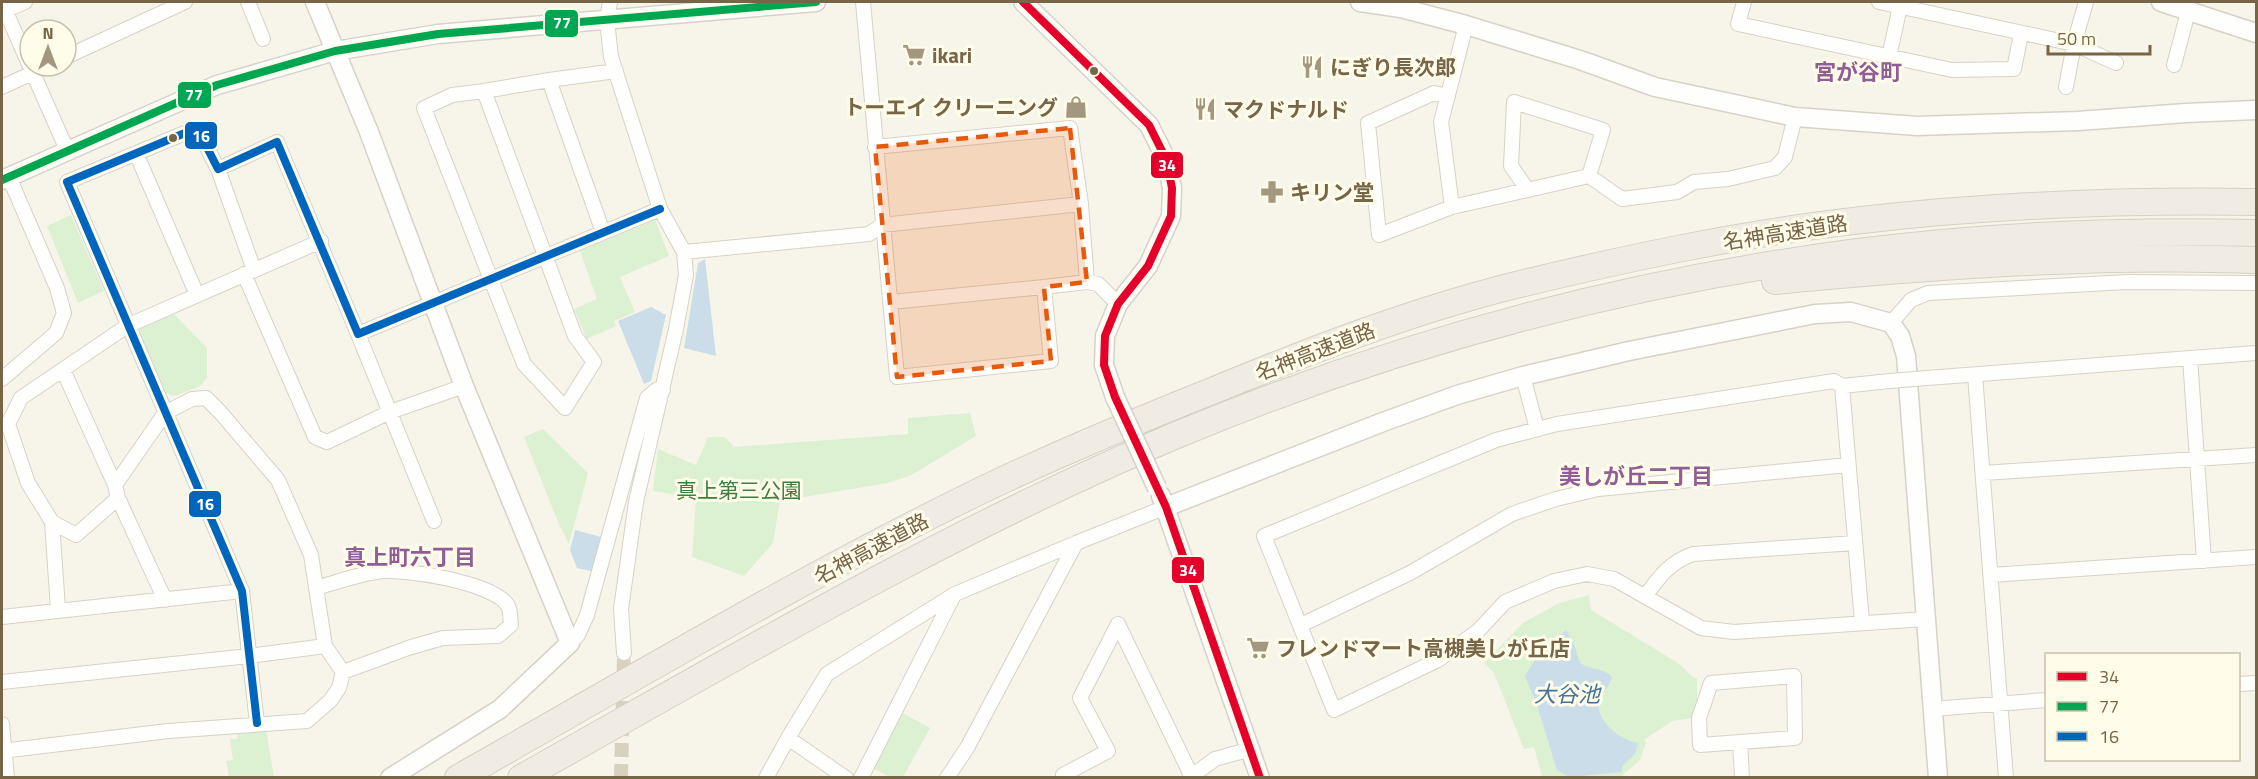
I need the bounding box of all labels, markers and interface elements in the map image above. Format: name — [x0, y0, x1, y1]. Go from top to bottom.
line badge: 77 — [544, 9, 579, 38]
text: 77 — [553, 11, 571, 35]
north arrow — [18, 18, 78, 78]
scale bar — [2048, 18, 2150, 56]
text: N — [42, 21, 54, 45]
text: 50 m — [2057, 25, 2096, 52]
place label: ikari — [932, 39, 972, 71]
supermarket icon: ikari — [901, 42, 927, 68]
place label: にぎり長次郎 — [1330, 51, 1456, 83]
restaurant icon: にぎり長次郎 — [1299, 54, 1325, 80]
district label: 宮が谷町 — [1814, 55, 1902, 89]
unlabelled marker — [1088, 65, 1100, 77]
line badge: 77 — [177, 81, 212, 109]
text: 77 — [185, 83, 203, 107]
place label: トーエイ クリーニング — [843, 91, 1058, 123]
place label: マクドナルド — [1223, 93, 1349, 125]
shop icon: トーエイ クリーニング — [1063, 94, 1089, 120]
restaurant icon: マクドナルド — [1192, 96, 1218, 122]
line badge: 16 — [184, 121, 218, 150]
text: 16 — [192, 124, 210, 148]
unlabelled marker — [167, 132, 179, 144]
line badge: 34 — [1150, 151, 1184, 179]
text: 34 — [1158, 153, 1176, 177]
place label: キリン堂 — [1290, 176, 1374, 208]
pharmacy icon: キリン堂 — [1259, 179, 1285, 205]
street label: 名神高速道路 — [1720, 206, 1850, 258]
street label: 名神高速道路 — [1250, 313, 1380, 389]
district label: 美しが丘二丁目 — [1559, 459, 1713, 493]
park label: 真上第三公園 — [676, 474, 802, 506]
line badge: 16 — [188, 490, 222, 518]
text: 16 — [196, 492, 214, 516]
street label: 名神高速道路 — [808, 504, 934, 592]
district label: 真上町六丁目 — [344, 540, 476, 574]
line badge: 34 — [1171, 556, 1205, 584]
text: 34 — [1179, 558, 1197, 582]
place label: フレンドマート高槻美しが丘店 — [1276, 632, 1570, 664]
supermarket icon: フレンドマート高槻美しが丘店 — [1245, 635, 1271, 661]
legend — [2045, 653, 2240, 761]
text: 34 — [2099, 663, 2119, 690]
water label: 大谷池 — [1534, 677, 1602, 711]
text: 77 — [2099, 693, 2119, 720]
text: 16 — [2099, 723, 2119, 750]

